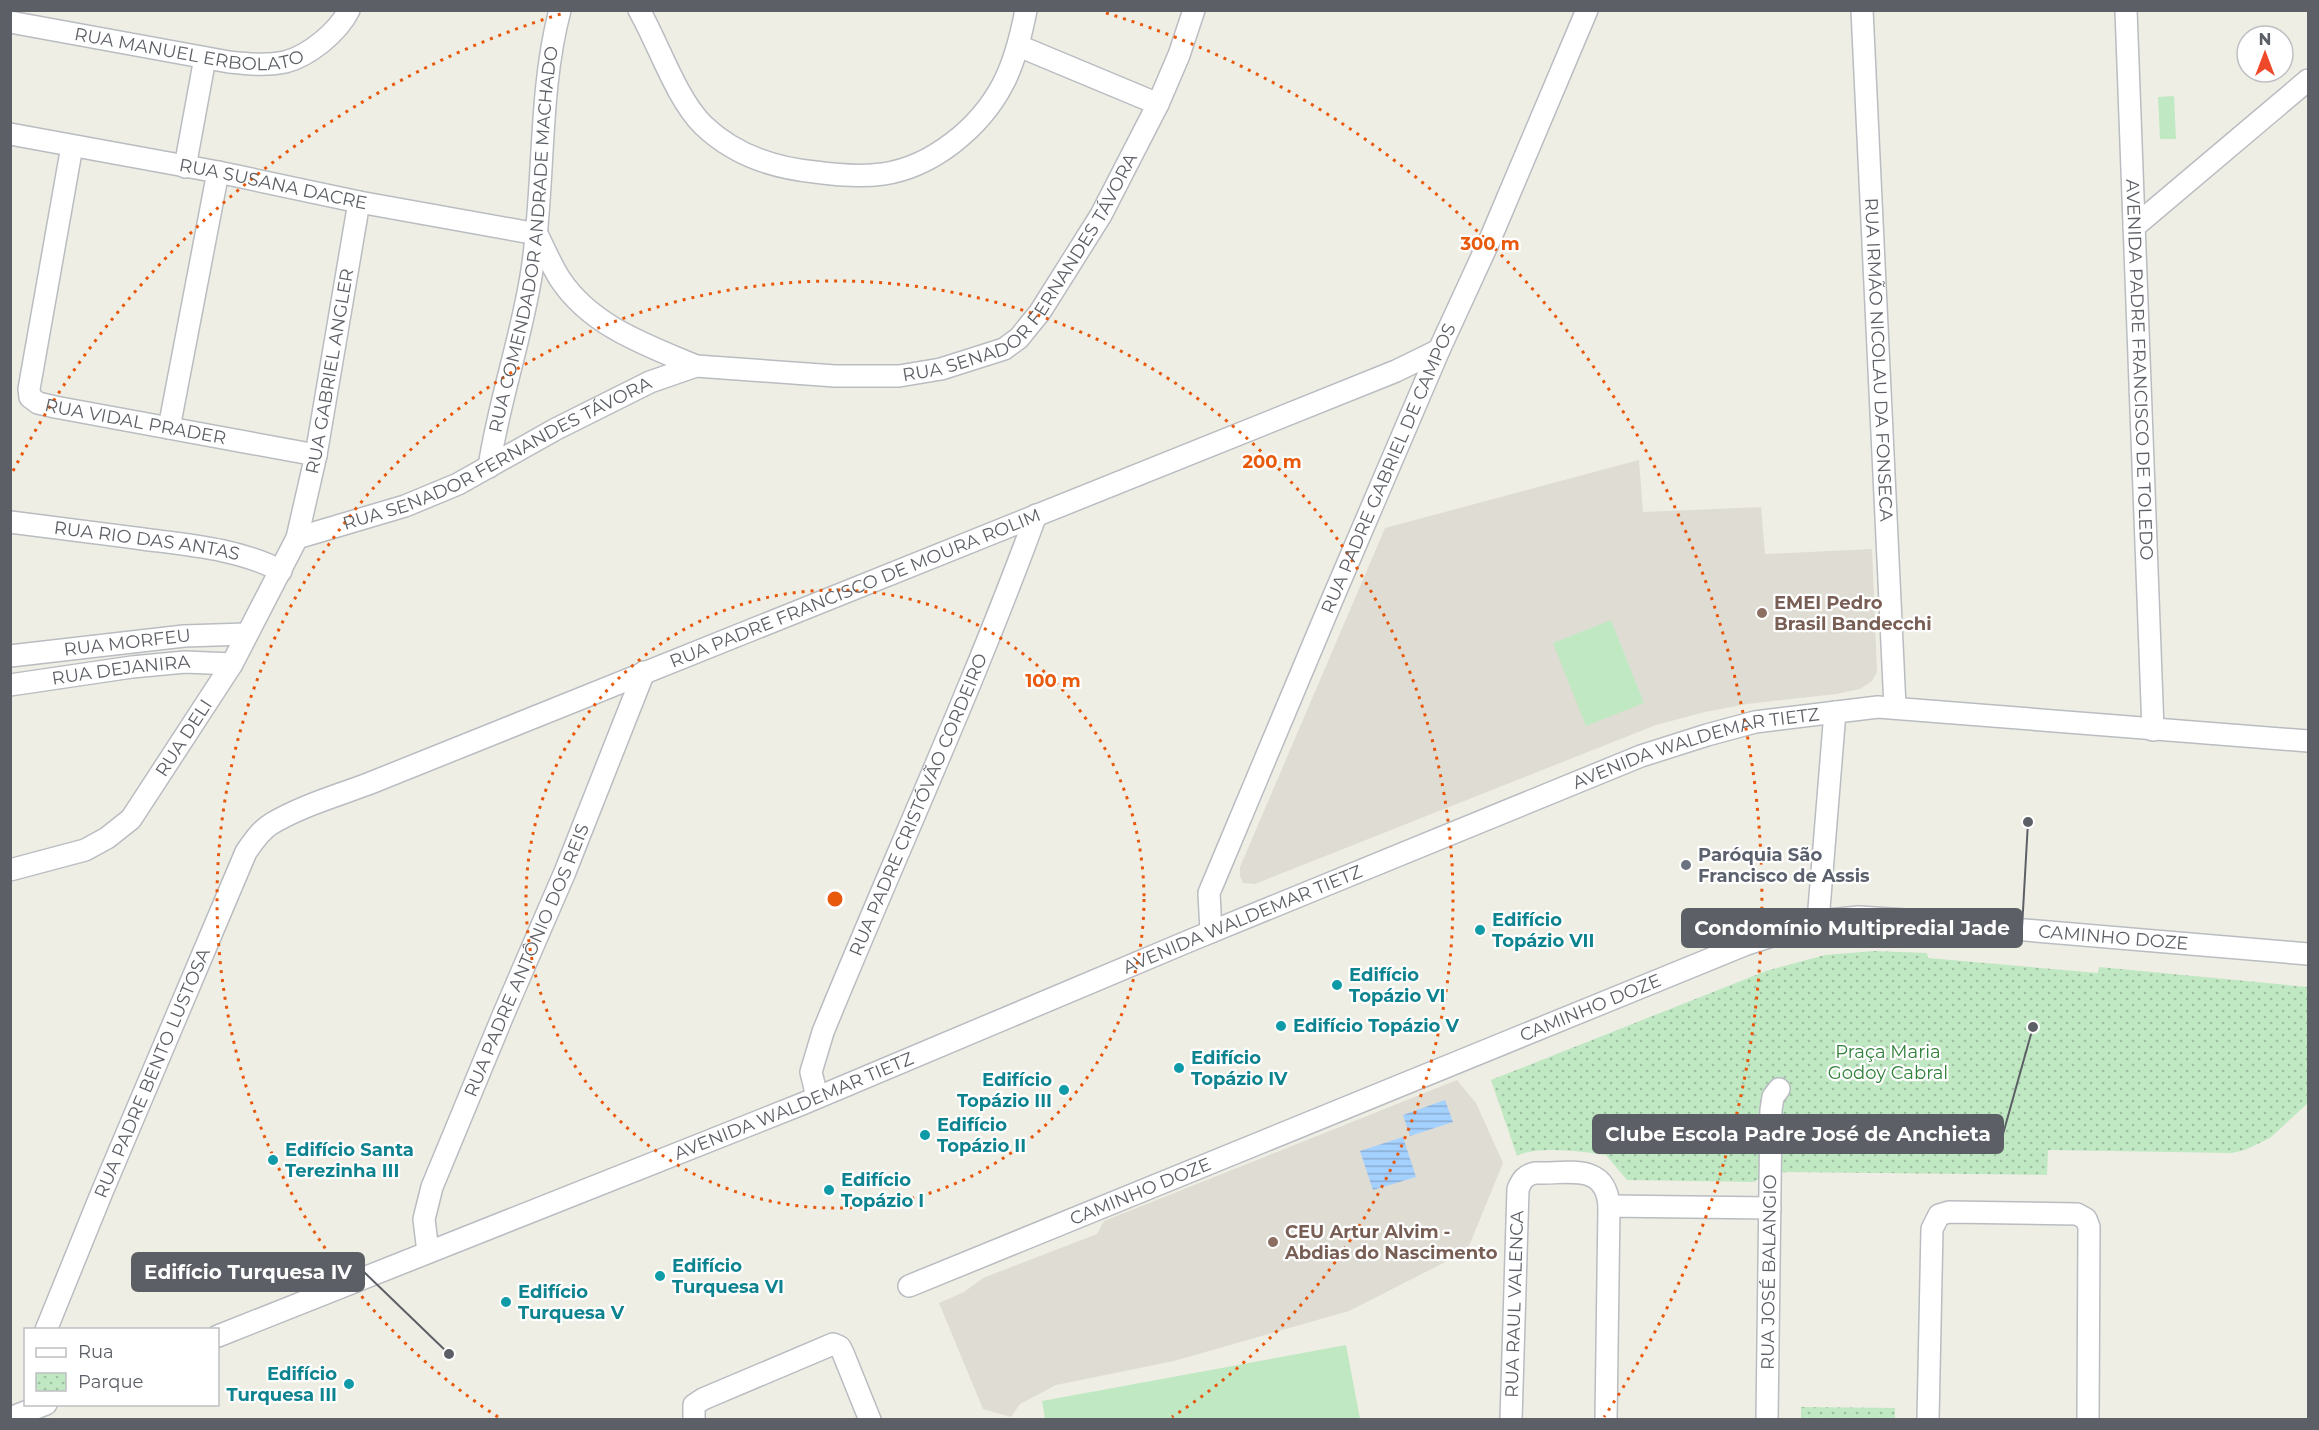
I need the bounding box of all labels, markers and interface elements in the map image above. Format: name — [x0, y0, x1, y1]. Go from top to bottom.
street label: RUA MANUEL ERBOLATO — [72, 23, 308, 75]
north arrow — [2235, 24, 2295, 84]
text: N — [2259, 30, 2271, 49]
street label: RUA COMENDADOR ANDRADE MACHADO — [485, 44, 563, 435]
street label: RUA SENADOR FERNANDES TÁVORA — [901, 149, 1142, 386]
street label: RUA SUSANA DACRE — [177, 154, 369, 214]
street label: AVENIDA PADRE FRANCISCO DE TOLEDO — [2121, 179, 2158, 561]
street label: RUA IRMÃO NICOLAU DA FONSECA — [1860, 197, 1897, 522]
text: 300 m — [1459, 233, 1520, 255]
street label: RUA GABRIEL ANGLER — [301, 267, 358, 476]
street label: RUA PADRE GABRIEL DE CAMPOS — [1316, 320, 1461, 617]
street label: RUA SENADOR FERNANDES TÁVORA — [340, 372, 655, 535]
street label: RUA VIDAL PRADER — [42, 394, 228, 449]
text: 200 m — [1242, 451, 1302, 473]
street label: RUA PADRE FRANCISCO DE MOURA ROLIM — [666, 504, 1044, 673]
street label: RUA RIO DAS ANTAS — [53, 517, 242, 565]
place label: EMEI Pedro Brasil Bandecchi — [1774, 592, 1932, 635]
marker: EMEI Pedro Brasil Bandecchi — [1755, 606, 1769, 620]
street label: RUA MORFEU — [63, 624, 192, 661]
street label: RUA PADRE CRISTÓVÃO CORDEIRO — [845, 650, 992, 959]
street label: RUA DEJANIRA — [50, 651, 191, 690]
text: 100 m — [1025, 670, 1081, 692]
street label: RUA DELI — [151, 695, 217, 781]
street label: AVENIDA WALDEMAR TIETZ — [1569, 703, 1821, 794]
street label: RUA PADRE ANTÔNIO DOS REIS — [460, 820, 594, 1100]
place label: Paróquia São Francisco de Assis — [1698, 844, 1870, 887]
marker: Paróquia São Francisco de Assis — [1679, 858, 1693, 872]
street label: AVENIDA WALDEMAR TIETZ — [1120, 860, 1366, 979]
centre of rings — [825, 889, 845, 909]
place label: Edifício Topázio VII — [1492, 909, 1594, 952]
callout: Condomínio Multipredial Jade — [1682, 909, 2022, 947]
text: Condomínio Multipredial Jade — [1694, 916, 2010, 940]
street label: CAMINHO DOZE — [2037, 920, 2189, 955]
marker: Edifício Topázio VII — [1473, 923, 1487, 937]
street label: RUA PADRE BENTO LUSTOSA — [90, 945, 215, 1201]
place label: Edifício Topázio VI — [1349, 964, 1445, 1007]
street label: CAMINHO DOZE — [1517, 969, 1664, 1047]
marker: Edifício Topázio VI — [1330, 978, 1344, 992]
place label: Edifício Topázio V — [1293, 1015, 1460, 1037]
marker: Edifício Topázio V — [1274, 1019, 1288, 1033]
park label: Praça Maria Godoy Cabral — [1828, 1041, 1948, 1084]
street label: AVENIDA WALDEMAR TIETZ — [671, 1047, 917, 1165]
place label: Edifício Topázio IV — [1191, 1047, 1288, 1090]
marker: Edifício Topázio IV — [1172, 1061, 1186, 1075]
place label: Edifício Topázio III — [957, 1069, 1052, 1112]
marker: Edifício Topázio III — [1057, 1083, 1071, 1097]
place label: Edifício Topázio II — [937, 1114, 1026, 1157]
callout: Clube Escola Padre José de Anchieta — [1593, 1115, 2003, 1153]
text: Clube Escola Padre José de Anchieta — [1605, 1122, 1991, 1146]
marker: Edifício Topázio II — [918, 1128, 932, 1142]
place label: Edifício Santa Terezinha III — [285, 1139, 414, 1182]
marker: Edifício Santa Terezinha III — [266, 1153, 280, 1167]
street label: CAMINHO DOZE — [1067, 1153, 1214, 1230]
place label: Edifício Topázio I — [841, 1169, 924, 1212]
street label: RUA JOSÉ BALANGIO — [1757, 1174, 1781, 1370]
marker: Edifício Topázio I — [822, 1183, 836, 1197]
street label: RUA RAUL VALENCA — [1501, 1210, 1528, 1398]
place label: CEU Artur Alvim - Abdias do Nascimento — [1284, 1221, 1498, 1264]
marker: CEU Artur Alvim - Abdias do Nascimento — [1266, 1235, 1280, 1249]
callout: Edifício Turquesa IV — [132, 1253, 364, 1291]
place label: Edifício Turquesa VI — [672, 1255, 784, 1298]
text: Edifício Turquesa IV — [144, 1260, 353, 1284]
marker: Edifício Turquesa VI — [653, 1269, 667, 1283]
place label: Edifício Turquesa V — [518, 1281, 625, 1324]
marker: Edifício Turquesa V — [499, 1295, 513, 1309]
legend — [24, 1328, 219, 1406]
text: Rua — [78, 1341, 114, 1363]
place label: Edifício Turquesa III — [227, 1363, 337, 1406]
text: Parque — [78, 1371, 144, 1393]
marker: Edifício Turquesa III — [342, 1377, 356, 1391]

